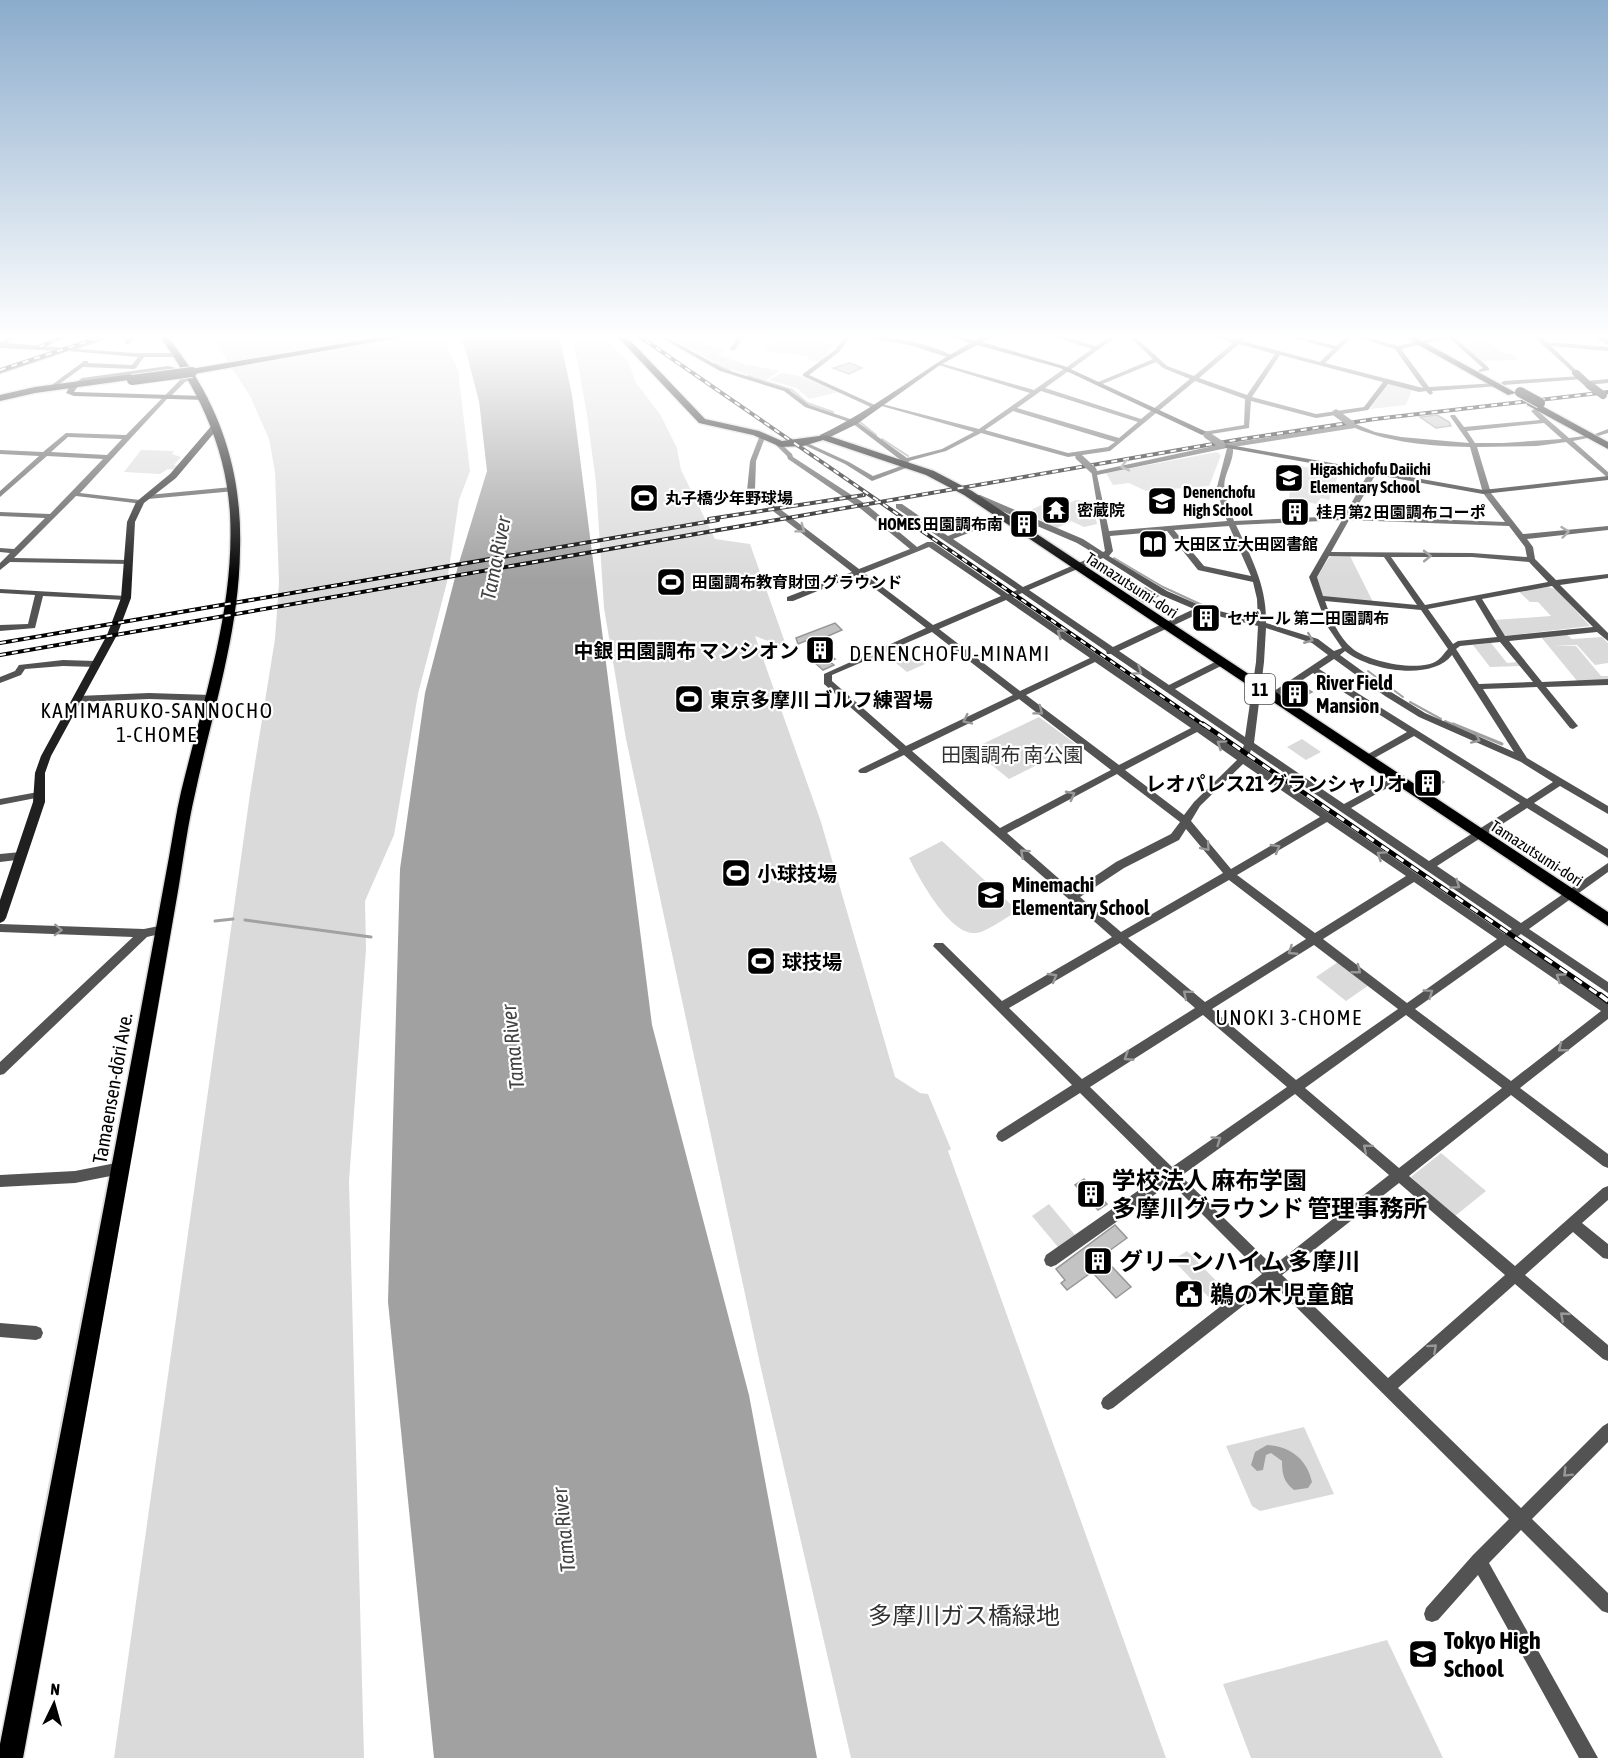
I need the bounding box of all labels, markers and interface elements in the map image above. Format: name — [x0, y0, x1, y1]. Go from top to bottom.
one-way arrow — [1121, 459, 1131, 472]
place label: Higashichofu Daiichi Elementary School — [1310, 460, 1431, 496]
school or university icon: Higashichofu Daiichi Elementary School — [1273, 462, 1305, 494]
sports icon: 丸子橋少年野球場 — [628, 482, 660, 514]
place label: Denenchofu High School — [1183, 483, 1256, 519]
school or university icon: Denenchofu High School — [1146, 485, 1178, 517]
place label: 丸子橋少年野球場 — [665, 489, 793, 507]
temple icon: 密蔵院 — [1040, 494, 1072, 526]
building icon: 桂月第2 田園調布コーポ — [1279, 496, 1311, 528]
place label: 密蔵院 — [1077, 501, 1125, 519]
place label: 桂月第2 田園調布コーポ — [1316, 503, 1486, 521]
building icon: HOMES 田園調布南 — [1008, 508, 1040, 540]
water label: Tama River — [475, 513, 515, 602]
place label: HOMES 田園調布南 — [878, 515, 1003, 533]
one-way arrow — [795, 522, 806, 533]
one-way arrow — [1560, 526, 1569, 539]
library icon: 大田区立大田図書館 — [1137, 528, 1169, 560]
place label: 大田区立大田図書館 — [1174, 535, 1318, 553]
street label: Tamazutsumi-dori — [1082, 548, 1182, 622]
one-way arrow — [1423, 550, 1432, 563]
sports icon: 田園調布教育財団 グラウンド — [655, 566, 687, 598]
place label: 田園調布教育財団 グラウンド — [692, 573, 902, 591]
building icon: セザール 第二田園調布 — [1190, 602, 1222, 634]
place label: セザール 第二田園調布 — [1227, 609, 1389, 627]
one-way arrow — [1056, 629, 1067, 640]
one-way arrow — [1303, 632, 1314, 644]
building icon: 中銀 田園調布 マンシオン — [804, 634, 836, 666]
place label: 中銀 田園調布 マンシオン — [574, 639, 799, 662]
district label: DENENCHOFU-MINAMI — [849, 641, 1051, 665]
one-way arrow — [1132, 663, 1142, 675]
place label: River Field Mansion — [1316, 671, 1393, 717]
road number: 11 — [1245, 674, 1275, 704]
building icon: River Field Mansion — [1279, 678, 1311, 710]
sports icon: 東京多摩川 ゴルフ練習場 — [673, 683, 705, 715]
place label: 東京多摩川 ゴルフ練習場 — [710, 688, 933, 711]
district label: KAMIMARUKO-SANNOCHO 1-CHOME — [41, 698, 274, 746]
one-way arrow — [1033, 704, 1044, 715]
one-way arrow — [963, 712, 974, 724]
one-way arrow — [1469, 731, 1480, 743]
one-way arrow — [1216, 740, 1227, 751]
park label: 田園調布 南公園 — [941, 743, 1083, 766]
building icon: レオパレス21 グランシャリオ — [1412, 767, 1444, 799]
place label: レオパレス21 グランシャリオ — [1145, 772, 1407, 795]
one-way arrow — [1064, 791, 1075, 802]
street label: Tamazutsumi-dori — [1487, 816, 1587, 890]
one-way arrow — [1199, 840, 1210, 851]
one-way arrow — [1270, 844, 1280, 856]
one-way arrow — [1020, 849, 1030, 860]
one-way arrow — [1377, 851, 1388, 862]
sports icon: 小球技場 — [720, 857, 752, 889]
place label: 小球技場 — [757, 862, 837, 885]
place label: Minemachi Elementary School — [1012, 873, 1150, 919]
one-way arrow — [1450, 878, 1461, 889]
school or university icon: Minemachi Elementary School — [975, 879, 1007, 911]
one-way arrow — [54, 924, 63, 936]
one-way arrow — [1288, 944, 1298, 956]
sports icon: 球技場 — [745, 945, 777, 977]
place label: 球技場 — [782, 950, 842, 973]
one-way arrow — [1350, 962, 1361, 973]
one-way arrow — [1047, 973, 1057, 984]
one-way arrow — [1555, 973, 1566, 984]
one-way arrow — [1423, 989, 1434, 1000]
one-way arrow — [1183, 990, 1194, 1001]
water label: Tama River — [496, 1003, 528, 1091]
district label: UNOKI 3-CHOME — [1215, 1005, 1363, 1029]
street label: Tamaensen-dōri Ave. — [87, 1011, 137, 1165]
one-way arrow — [1558, 1040, 1569, 1051]
one-way arrow — [1124, 1050, 1135, 1061]
one-way arrow — [1211, 1136, 1222, 1147]
one-way arrow — [1363, 1144, 1374, 1155]
place label: 学校法人 麻布学園 多摩川グラウンド 管理事務所 — [1112, 1167, 1427, 1222]
building icon: 学校法人 麻布学園 多摩川グラウンド 管理事務所 — [1075, 1178, 1107, 1210]
building icon: グリーンハイム 多摩川 — [1082, 1245, 1114, 1277]
place label: グリーンハイム 多摩川 — [1119, 1248, 1360, 1275]
public building icon: 鵜の木児童館 — [1173, 1278, 1205, 1310]
place label: 鵜の木児童館 — [1210, 1281, 1354, 1308]
one-way arrow — [1560, 1312, 1571, 1323]
one-way arrow — [1426, 1344, 1437, 1355]
one-way arrow — [1563, 1465, 1574, 1476]
water label: Tama River — [547, 1486, 579, 1574]
park label: 多摩川ガス橋緑地 — [868, 1602, 1060, 1629]
place label: Tokyo High School — [1444, 1627, 1541, 1682]
school or university icon: Tokyo High School — [1407, 1638, 1439, 1670]
north arrow — [24, 1674, 84, 1734]
text: N — [50, 1680, 61, 1698]

